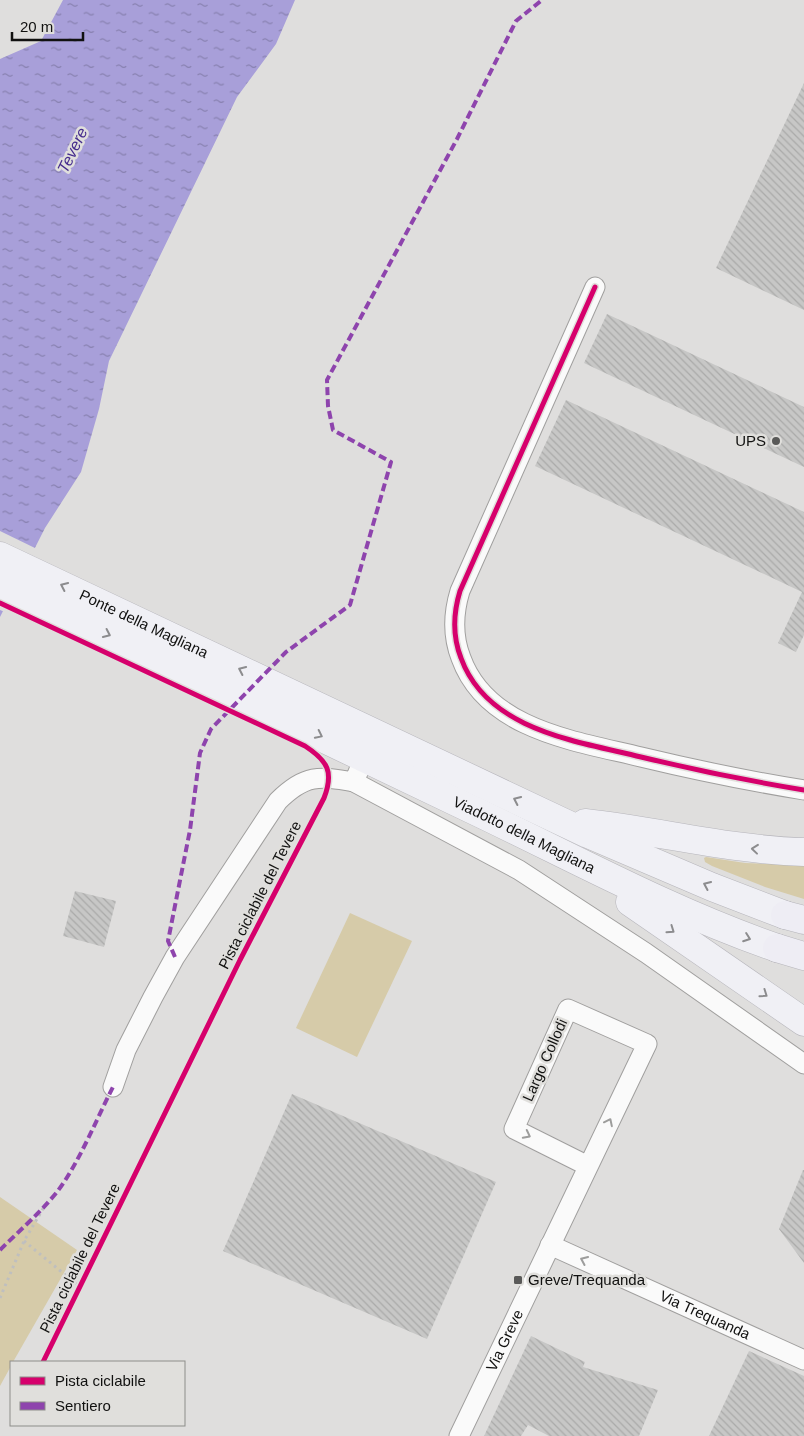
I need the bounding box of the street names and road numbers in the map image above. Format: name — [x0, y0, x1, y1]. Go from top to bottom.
street label: Ponte della Magliana — [77, 586, 212, 661]
street label: Viadotto della Magliana — [451, 793, 598, 877]
street label: Pista ciclabile del Tevere — [215, 818, 304, 972]
street label: Largo Collodi — [519, 1016, 570, 1104]
street label: Pista ciclabile del Tevere — [36, 1180, 123, 1335]
street label: Via Trequanda — [657, 1287, 754, 1343]
street label: Via Greve — [482, 1307, 526, 1374]

